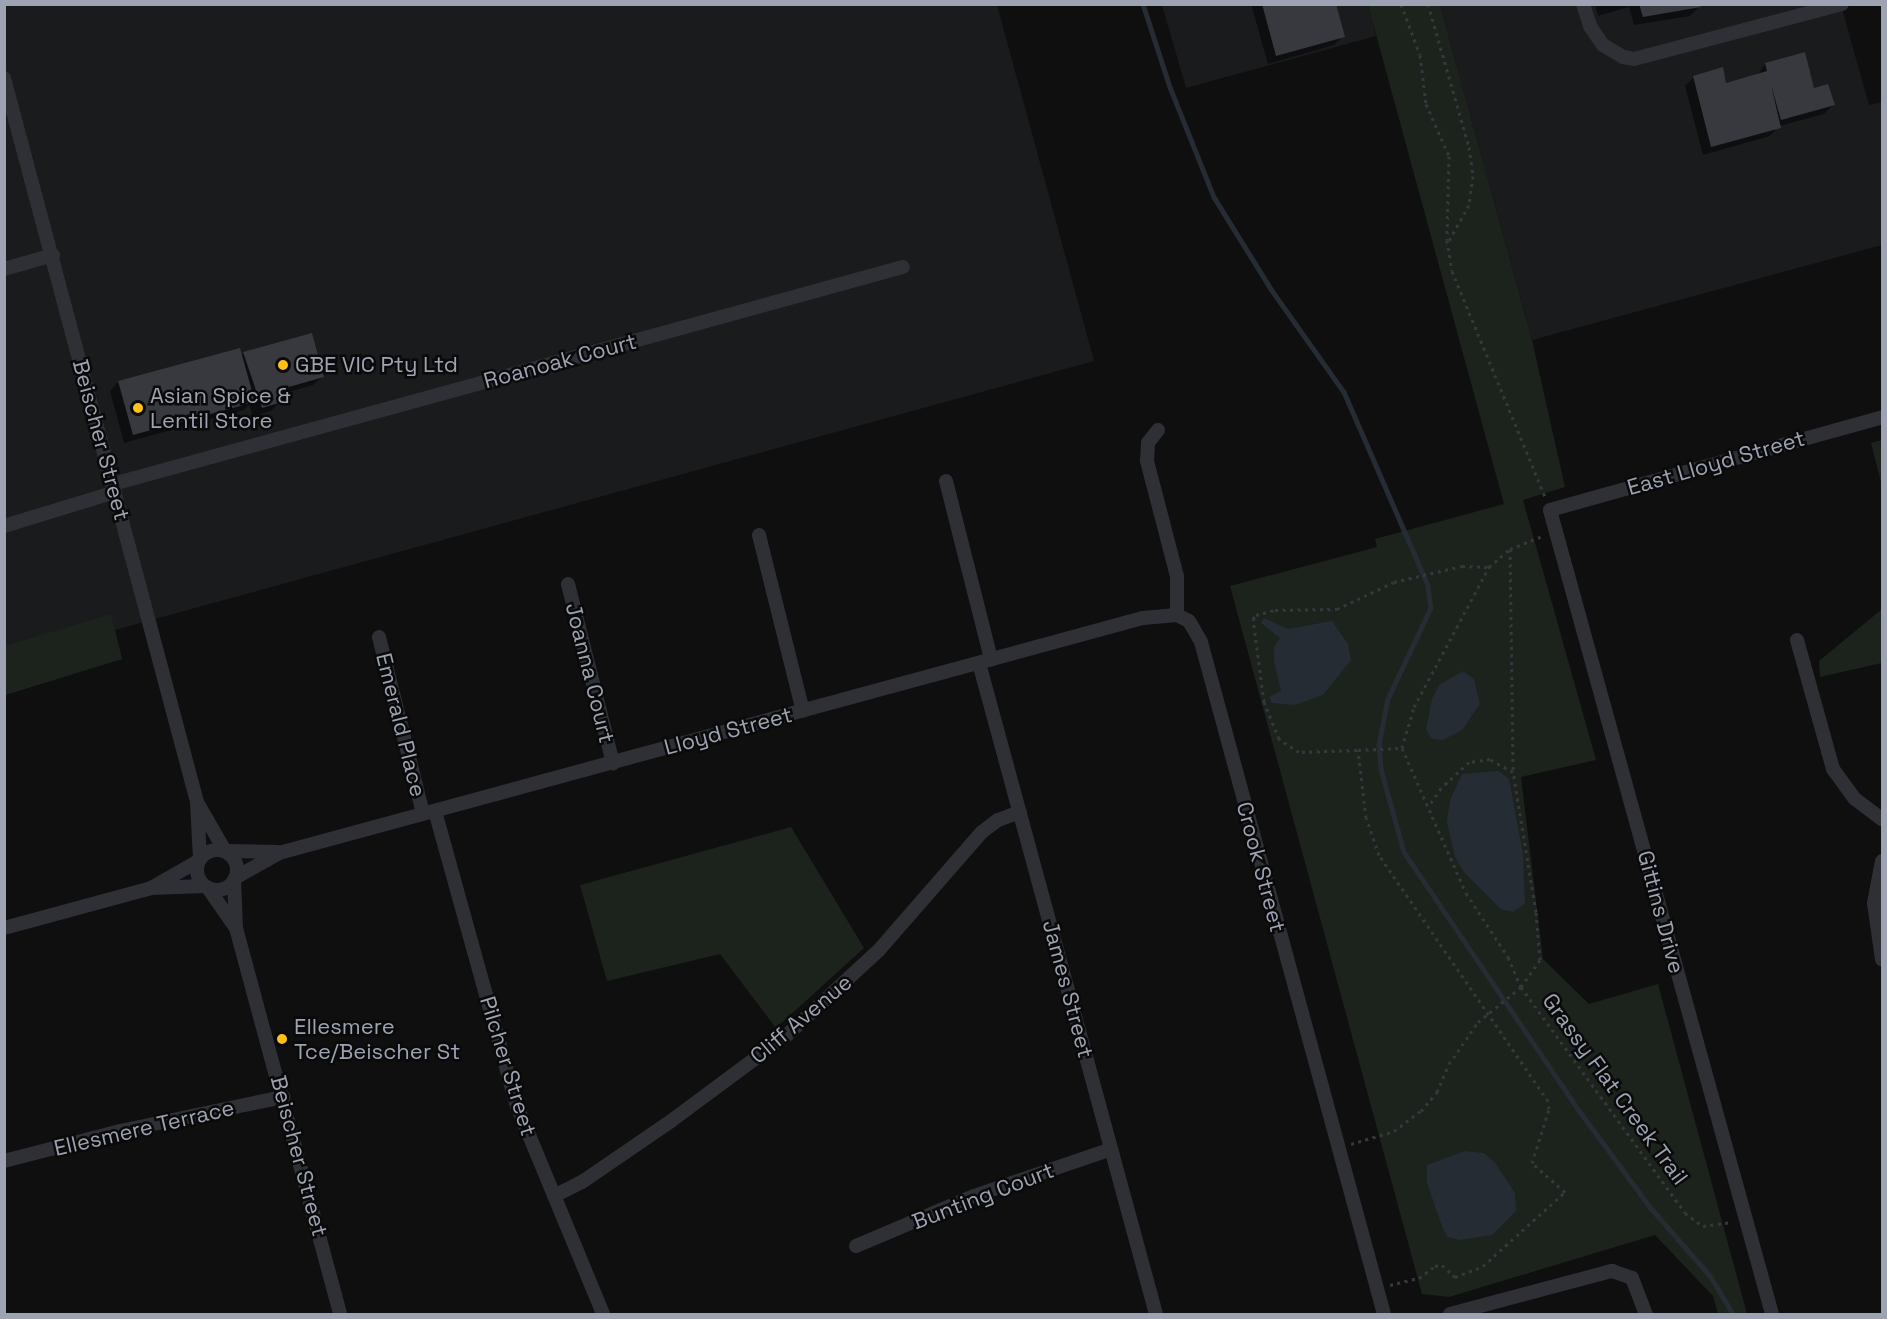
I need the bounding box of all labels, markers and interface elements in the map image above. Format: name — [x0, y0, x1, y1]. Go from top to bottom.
street label: Roanoak Court — [481, 328, 639, 394]
place label: GBE VIC Pty Ltd — [295, 352, 458, 378]
street label: Beischer Street — [67, 357, 135, 523]
marker: GBE VIC Pty Ltd — [276, 358, 290, 372]
place label: Asian Spice & Lentil Store — [150, 382, 291, 434]
marker: Asian Spice & Lentil Store — [131, 401, 145, 415]
street label: East Lloyd Street — [1624, 425, 1808, 501]
street label: Joanna Court — [560, 600, 620, 746]
street label: Emerald Place — [370, 650, 432, 800]
street label: Lloyd Street — [661, 701, 795, 761]
street label: Crook Street — [1231, 799, 1291, 935]
street label: Gittins Drive — [1632, 848, 1690, 976]
street label: James Street — [1037, 917, 1099, 1061]
street label: Cliff Avenue — [745, 969, 857, 1069]
street label: Grassy Flat Creek Trail — [1537, 988, 1693, 1190]
street label: Pilcher Street — [474, 993, 542, 1139]
place label: Ellesmere Tce/Beischer St — [294, 1013, 460, 1064]
marker: Ellesmere Tce/Beischer St — [275, 1032, 289, 1046]
street label: Beischer Street — [265, 1073, 333, 1239]
street label: Ellesmere Terrace — [51, 1094, 237, 1162]
street label: Bunting Court — [908, 1157, 1058, 1235]

